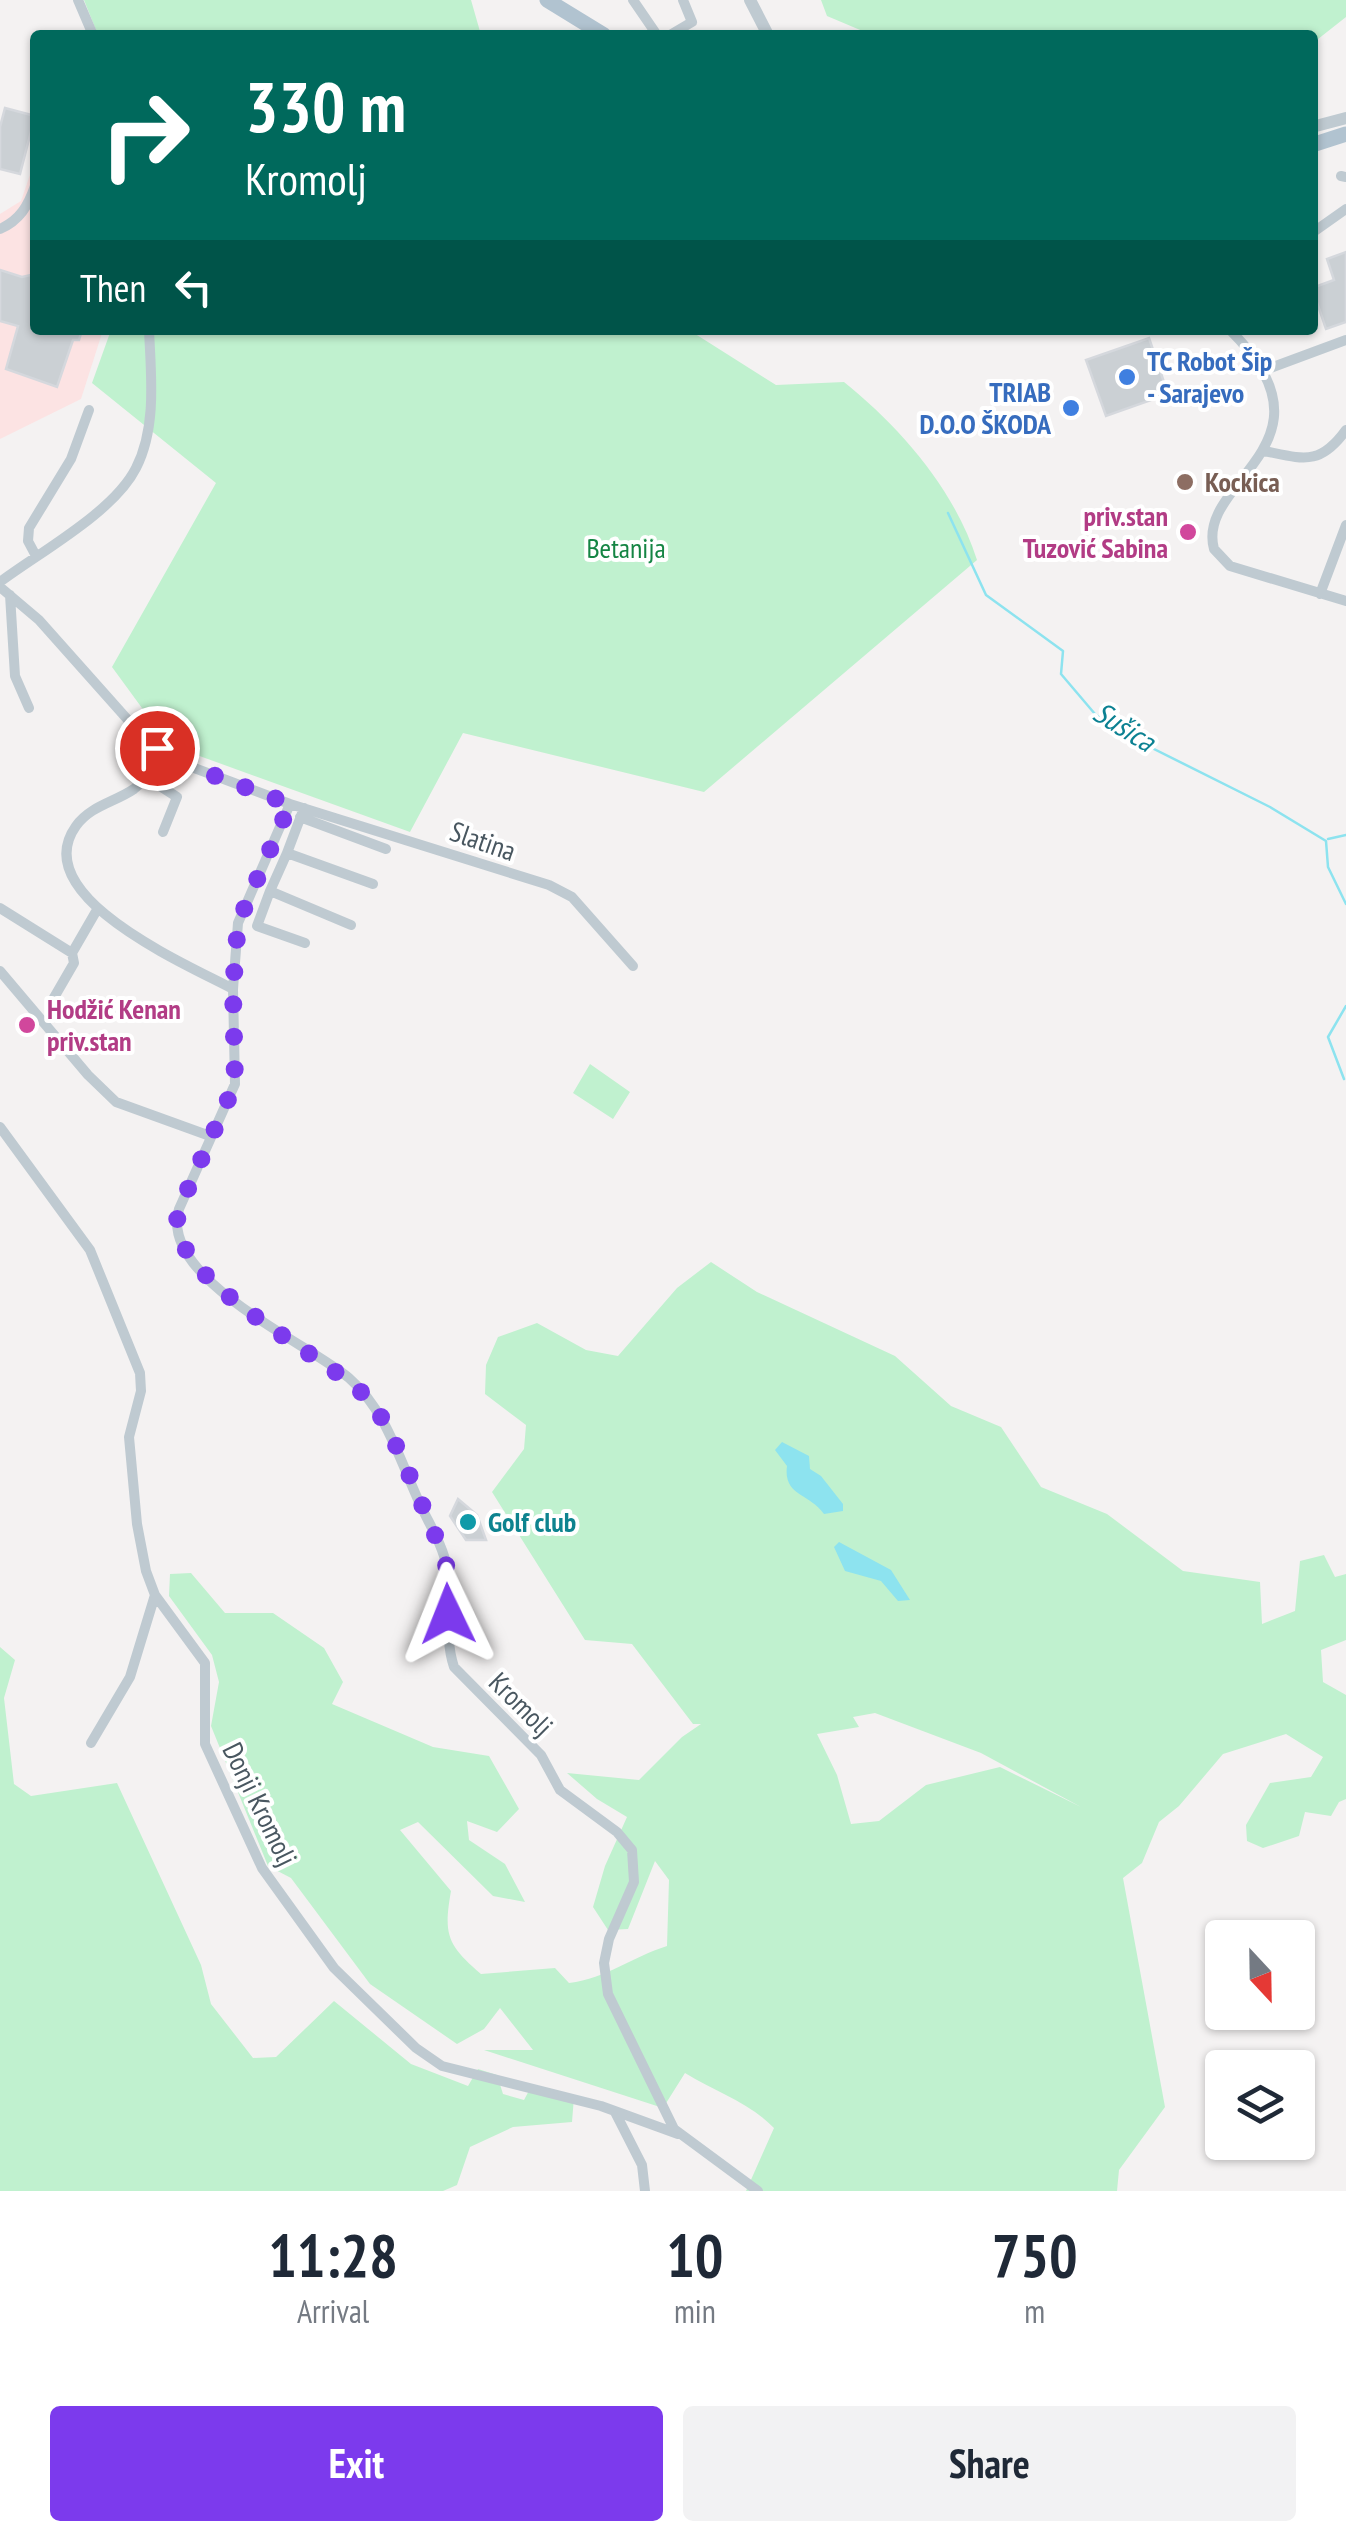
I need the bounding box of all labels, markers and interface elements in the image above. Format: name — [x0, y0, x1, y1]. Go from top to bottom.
text: 330 m — [245, 61, 406, 151]
icon: right — [80, 70, 210, 200]
text: Kromolj — [245, 149, 367, 207]
icon: left — [166, 260, 221, 315]
text: Then — [80, 263, 146, 312]
place label: TC Robot Šip - Sarajevo — [1147, 342, 1272, 411]
marker: TC Robot Šip - Sarajevo — [1116, 366, 1138, 388]
place label: TRIAB D.O.O ŠKODA — [919, 373, 1052, 442]
marker: TRIAB D.O.O ŠKODA — [1060, 397, 1082, 419]
place label: Kockica — [1205, 463, 1280, 500]
marker: Kockica — [1174, 471, 1196, 493]
place label: priv.stan Tuzović Sabina — [1023, 497, 1168, 566]
marker: priv.stan Tuzović Sabina — [1177, 521, 1199, 543]
park label: Betanija — [586, 529, 666, 566]
water label: Sušica — [1087, 692, 1164, 761]
pin — [115, 706, 200, 791]
icon: arrive — [130, 721, 185, 776]
street label: Slatina — [445, 812, 521, 869]
place label: Hodžić Kenan priv.stan — [47, 990, 181, 1059]
marker: Hodžić Kenan priv.stan — [16, 1014, 38, 1036]
place label: Golf club — [488, 1503, 576, 1540]
marker: Golf club — [457, 1511, 479, 1533]
position arrow — [396, 1562, 500, 1666]
street label: Kromolj — [481, 1664, 561, 1744]
street label: Donji Kromolj — [215, 1736, 306, 1872]
north arrow — [1205, 1920, 1315, 2030]
map controls — [1205, 1920, 1315, 2160]
button: layers — [1205, 2050, 1315, 2160]
text: 11:28 — [268, 2216, 398, 2294]
text: 10 — [666, 2216, 724, 2294]
text: 750 — [992, 2216, 1078, 2294]
text: Arrival — [297, 2290, 369, 2332]
text: min — [674, 2290, 716, 2332]
text: m — [1024, 2290, 1045, 2332]
button: Exit — [50, 2406, 663, 2521]
button: Share — [683, 2406, 1296, 2521]

